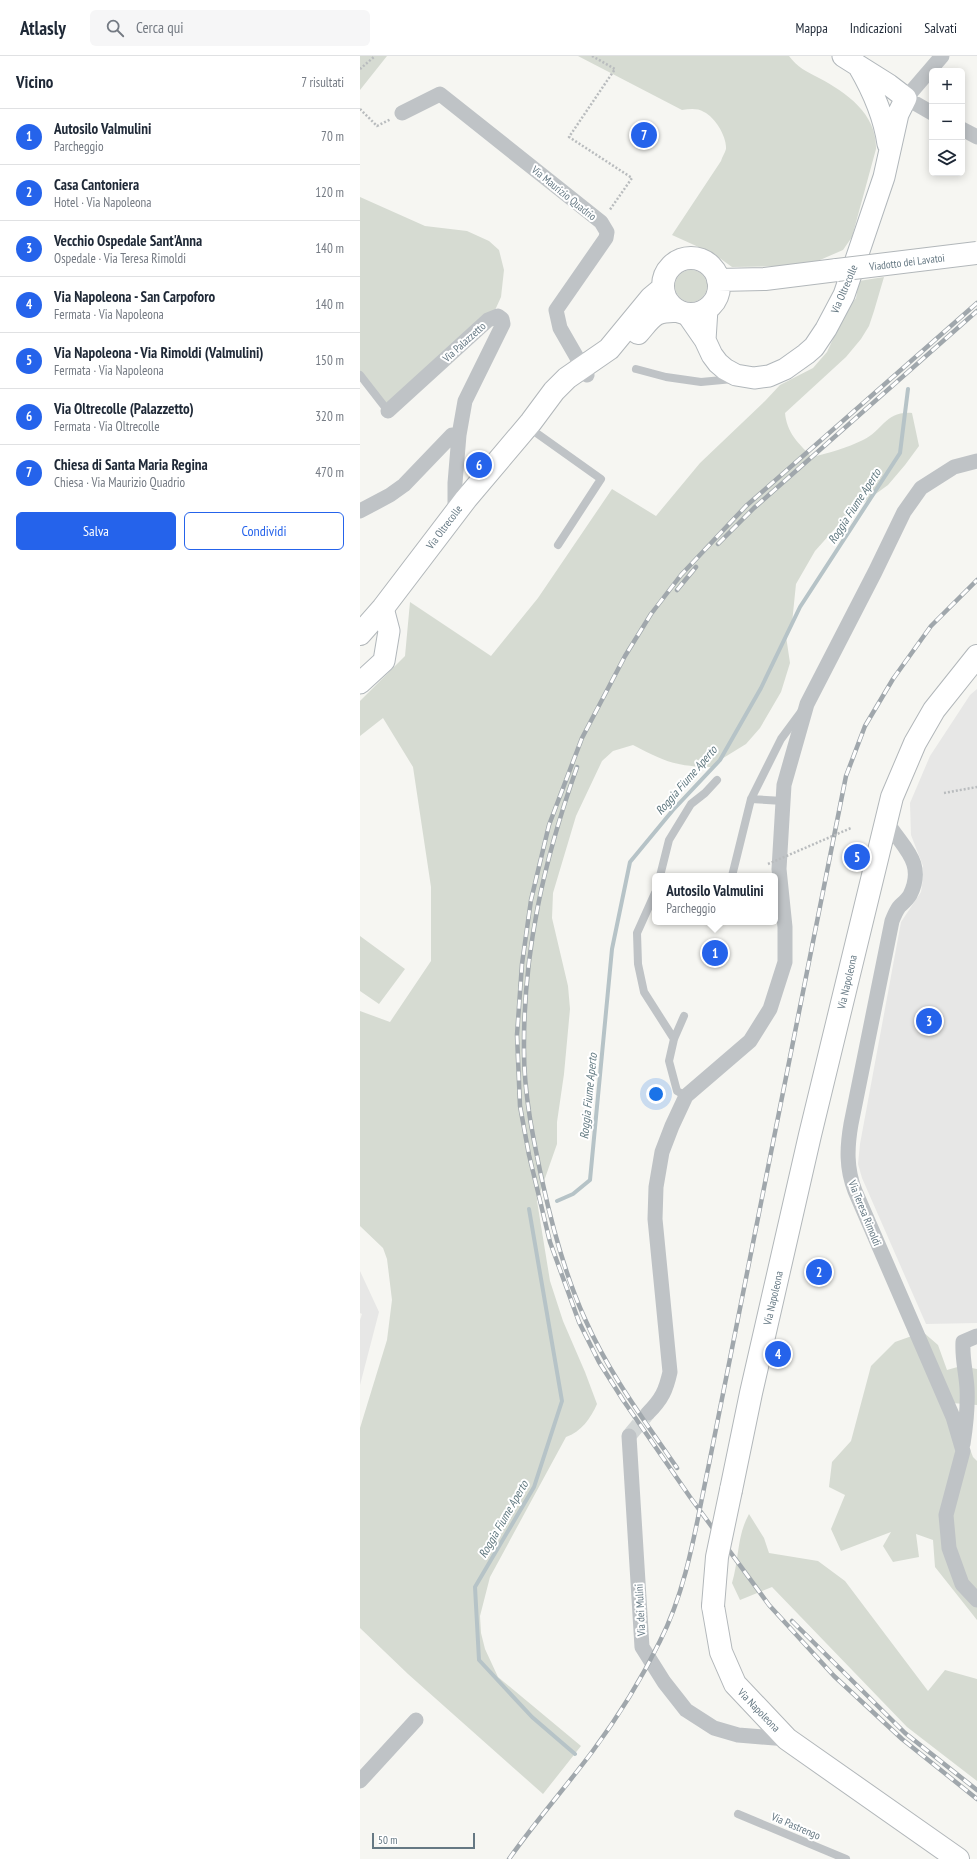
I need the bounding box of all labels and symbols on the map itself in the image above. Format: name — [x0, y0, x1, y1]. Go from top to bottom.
pin: 7 — [631, 120, 657, 150]
street label: Via Maurizio Quadrio — [528, 162, 599, 224]
street label: Viadotto dei Lavatoi — [867, 250, 946, 274]
street label: Via Oltrecolle — [827, 262, 861, 316]
street label: Via Palazzetto — [439, 319, 489, 366]
pin: 6 — [466, 450, 492, 480]
water label: Roggia Fiume Aperto — [824, 465, 884, 546]
street label: Via Oltrecolle — [422, 502, 465, 553]
water label: Roggia Fiume Aperto — [652, 742, 721, 818]
pin: 5 — [844, 842, 870, 872]
pin: 1 — [702, 938, 728, 968]
street label: Via Napoleona — [834, 954, 860, 1011]
pin: 3 — [916, 1006, 942, 1036]
water label: Roggia Fiume Aperto — [576, 1051, 600, 1140]
your location — [646, 1084, 666, 1104]
street label: Via Teresa Rimoldi — [845, 1177, 885, 1248]
pin: 2 — [806, 1257, 832, 1287]
street label: Via Napoleona — [760, 1270, 786, 1327]
pin: 4 — [765, 1339, 791, 1369]
water label: Roggia Fiume Aperto — [475, 1477, 531, 1560]
street label: Via dei Mulini — [632, 1584, 648, 1637]
street label: Via Napoleona — [734, 1685, 783, 1735]
street label: Via Pastrengo — [768, 1809, 823, 1843]
scale bar — [372, 1831, 475, 1850]

